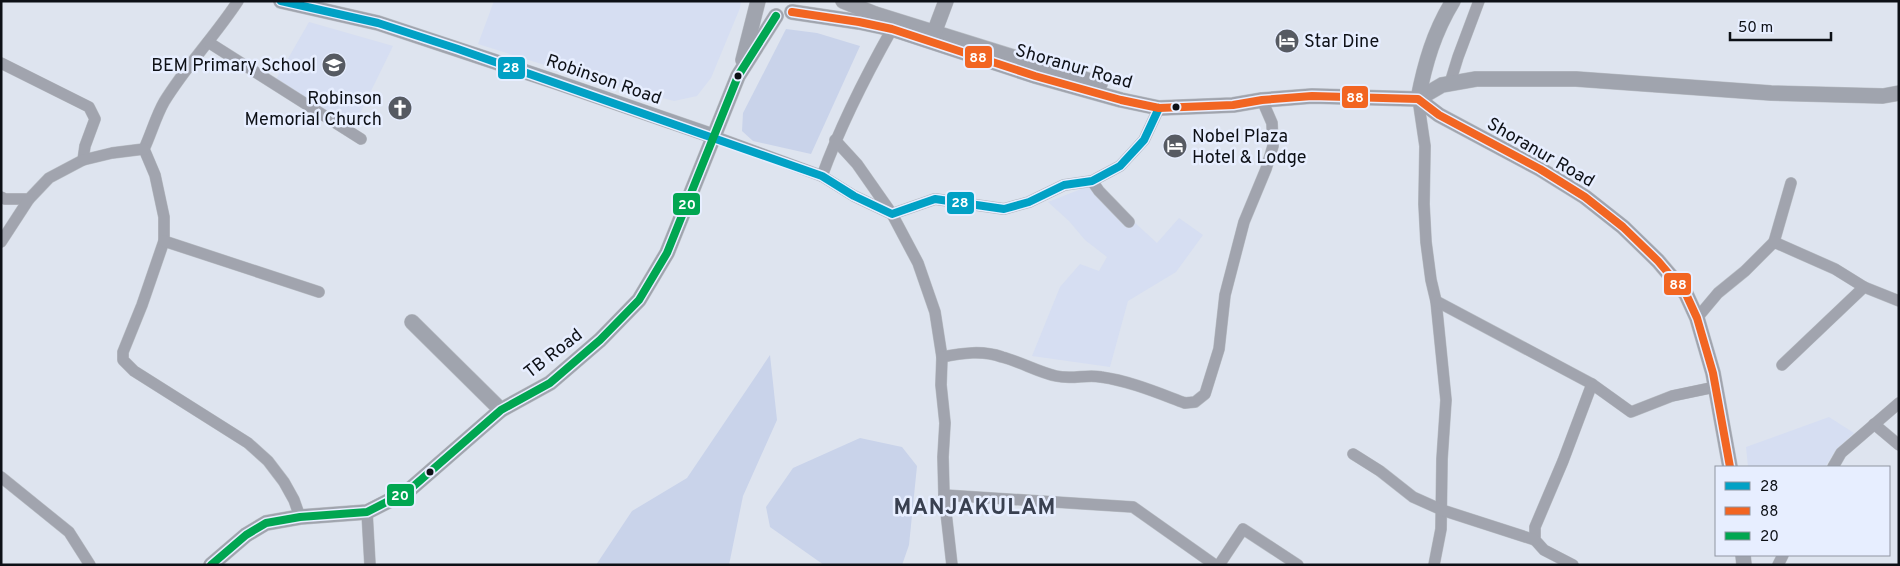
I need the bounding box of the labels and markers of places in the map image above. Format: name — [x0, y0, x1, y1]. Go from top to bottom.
hotel icon: Star Dine — [1274, 28, 1300, 54]
place label: Star Dine — [1304, 31, 1379, 54]
school or university icon: BEM Primary School — [321, 52, 347, 78]
place label: BEM Primary School — [151, 55, 316, 78]
unlabelled marker — [733, 71, 743, 81]
place label: Robinson Memorial Church — [245, 88, 382, 132]
church icon: Robinson Memorial Church — [387, 95, 413, 121]
unlabelled marker — [1171, 102, 1181, 112]
place label: Nobel Plaza Hotel & Lodge — [1192, 126, 1306, 170]
hotel icon: Nobel Plaza Hotel & Lodge — [1162, 133, 1188, 159]
unlabelled marker — [425, 467, 435, 477]

